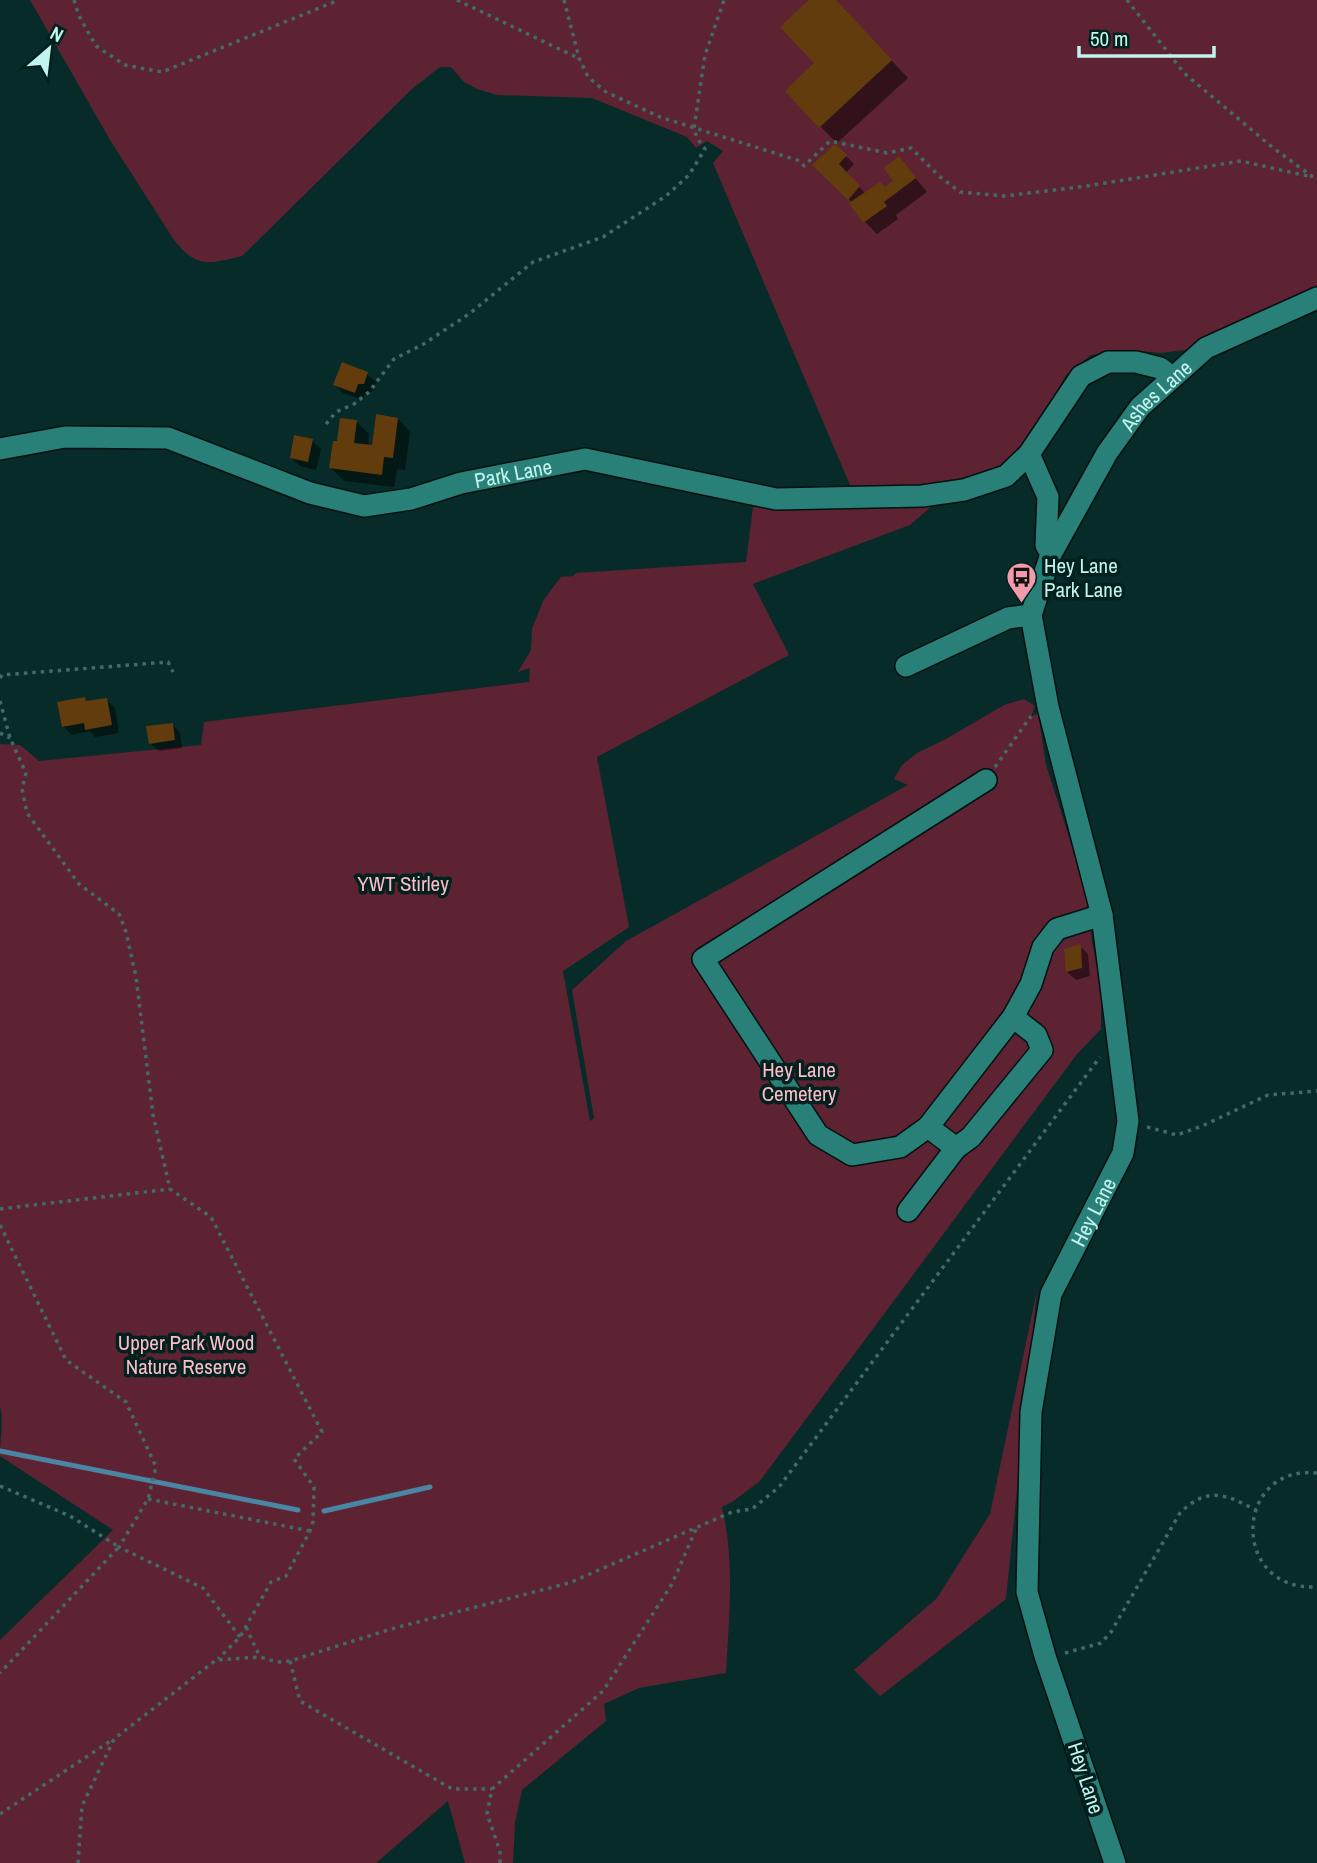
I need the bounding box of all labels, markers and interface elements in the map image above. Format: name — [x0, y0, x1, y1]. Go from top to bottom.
north arrow — [14, 14, 84, 84]
scale bar — [1079, 14, 1214, 58]
text: N — [46, 20, 68, 48]
text: 50 m — [1090, 24, 1128, 53]
street label: Ashes Lane — [1112, 353, 1198, 438]
street label: Park Lane — [472, 451, 554, 495]
place label: Hey Lane Park Lane — [1044, 551, 1123, 604]
bus stop icon: Hey Lane Park Lane — [1004, 560, 1038, 604]
park label: YWT Stirley — [357, 869, 449, 898]
park label: Hey Lane Cemetery — [762, 1055, 837, 1108]
street label: Hey Lane — [1063, 1172, 1123, 1251]
park label: Upper Park Wood Nature Reserve — [118, 1328, 254, 1381]
street label: Hey Lane — [1061, 1738, 1111, 1818]

